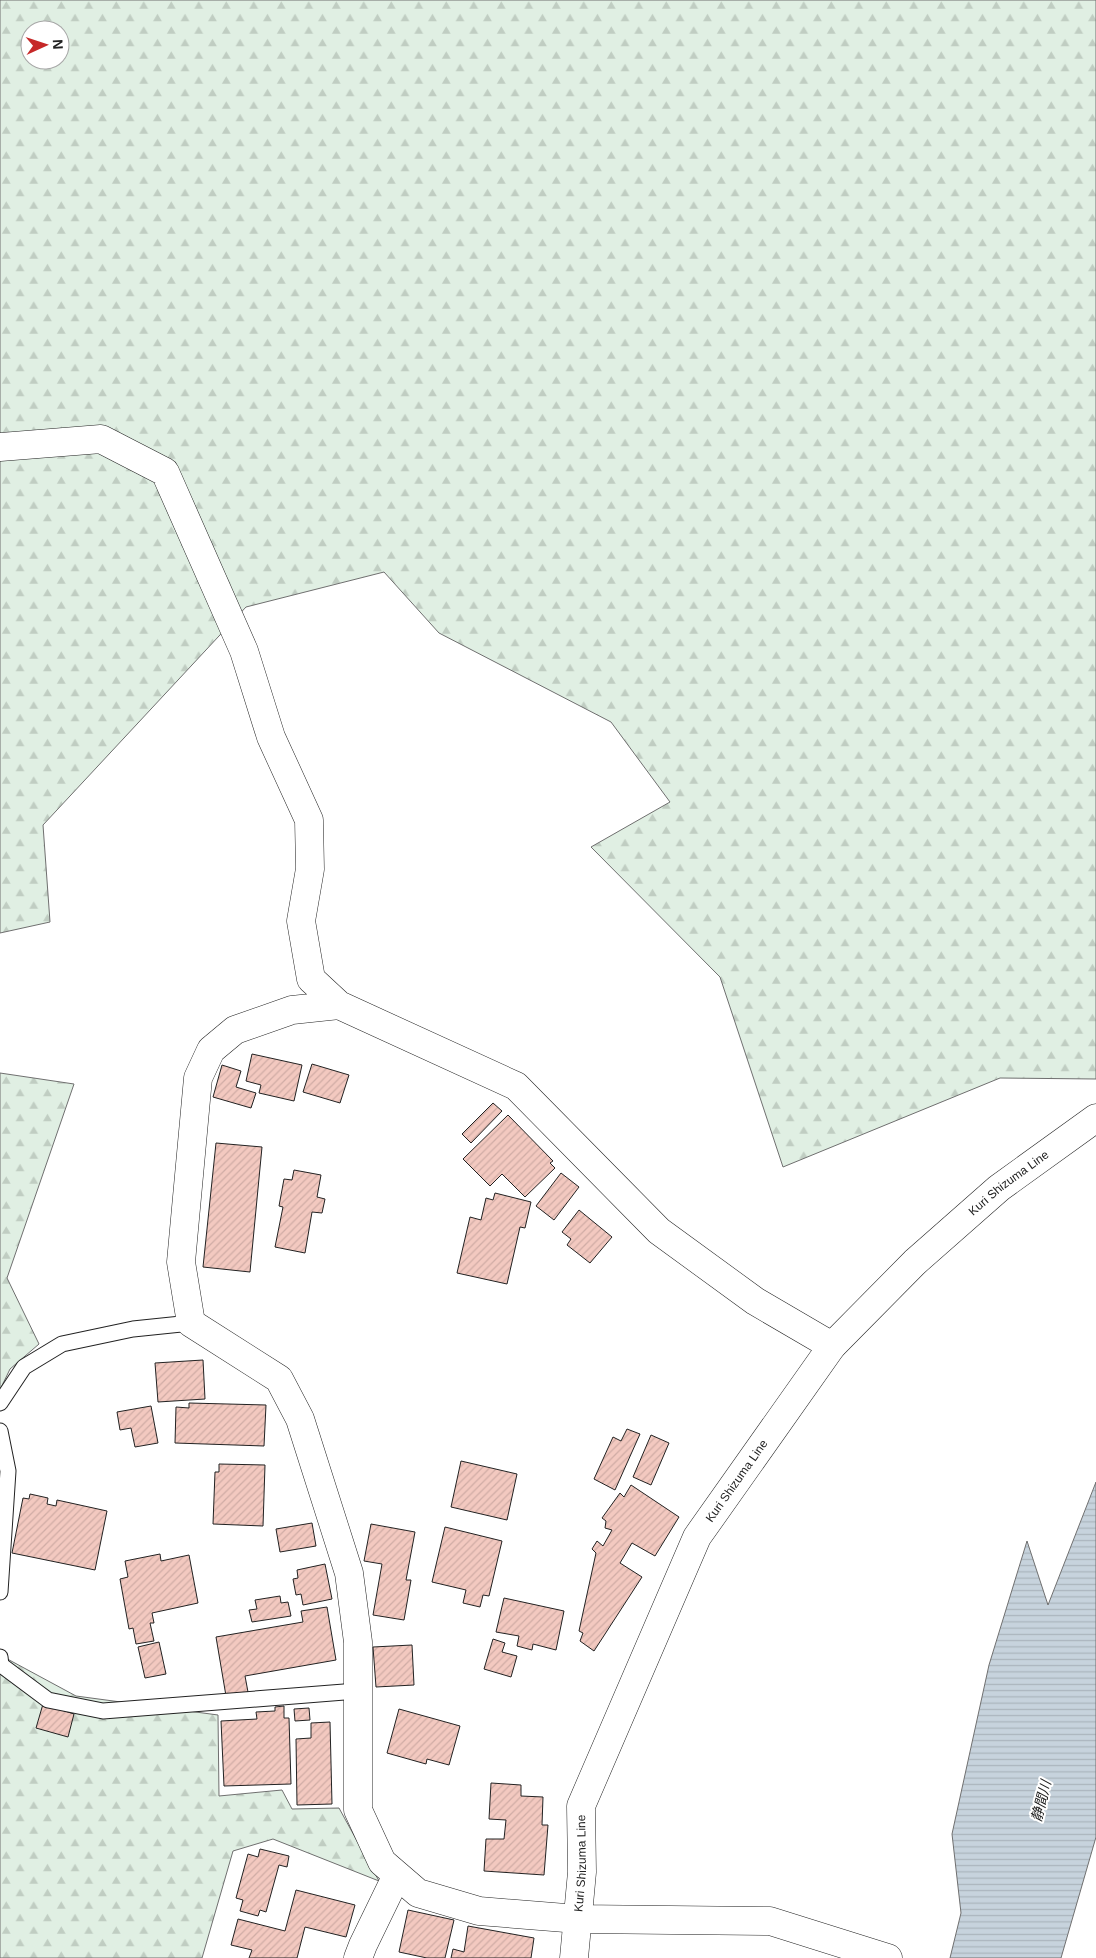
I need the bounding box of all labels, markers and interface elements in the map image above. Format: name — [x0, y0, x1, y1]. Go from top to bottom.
north arrow — [20, 20, 70, 70]
text: N — [50, 39, 66, 50]
street label: Kuri Shizuma Line — [966, 1147, 1052, 1218]
street label: Kuri Shizuma Line — [703, 1437, 771, 1525]
water label: 静間川 — [1028, 1777, 1054, 1823]
street label: Kuri Shizuma Line — [571, 1814, 589, 1913]

